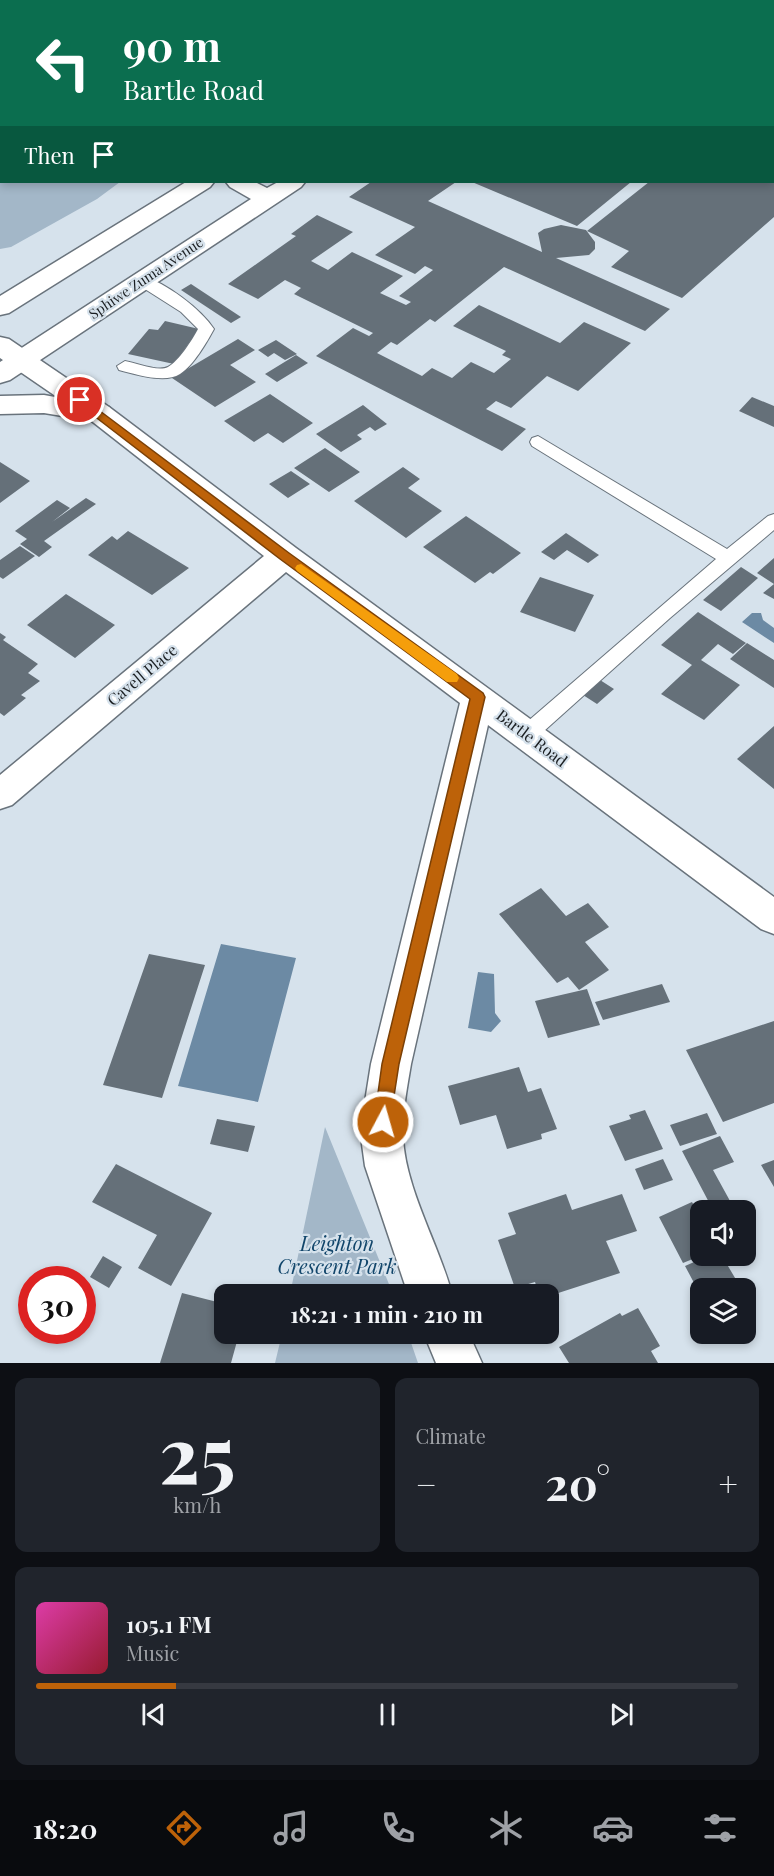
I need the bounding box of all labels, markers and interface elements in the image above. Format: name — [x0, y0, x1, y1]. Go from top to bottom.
text: 90 m — [123, 17, 221, 73]
icon: left — [24, 24, 102, 102]
text: Bartle Road — [123, 71, 264, 107]
icon: arrive — [87, 138, 120, 171]
text: Then — [24, 140, 75, 170]
street label: Sphiwe Zuma Avenue — [85, 232, 207, 323]
pin — [54, 374, 105, 425]
icon: arrive — [63, 383, 96, 416]
street label: Cavell Place — [102, 639, 181, 710]
street label: Bartle Road — [493, 704, 572, 771]
position arrow — [351, 1090, 415, 1154]
map controls — [690, 1200, 756, 1344]
button: sound — [690, 1200, 756, 1266]
park label: Leighton Crescent Park — [277, 1229, 397, 1279]
speed limit sign: 30 — [18, 1266, 96, 1344]
button: layers — [690, 1278, 756, 1344]
text: 18:21 · 1 min · 210 m — [290, 1299, 483, 1329]
text: 25 — [159, 1400, 236, 1504]
text: Climate — [416, 1422, 486, 1449]
text: 20° — [545, 1452, 610, 1512]
text: − — [416, 1461, 437, 1505]
text: + — [719, 1461, 738, 1505]
text: km/h — [173, 1491, 221, 1518]
text: 105.1 FM — [126, 1609, 212, 1639]
text: Music — [126, 1639, 179, 1666]
icon: previous — [137, 1698, 170, 1731]
icon: pause — [371, 1698, 404, 1731]
icon: next — [605, 1698, 638, 1731]
icon: directions — [163, 1807, 205, 1849]
icon: music — [270, 1807, 312, 1849]
icon: phone — [377, 1807, 419, 1849]
icon: climate — [485, 1807, 527, 1849]
icon: car — [592, 1807, 634, 1849]
icon: filters — [699, 1807, 741, 1849]
text: 18:20 — [33, 1810, 98, 1846]

